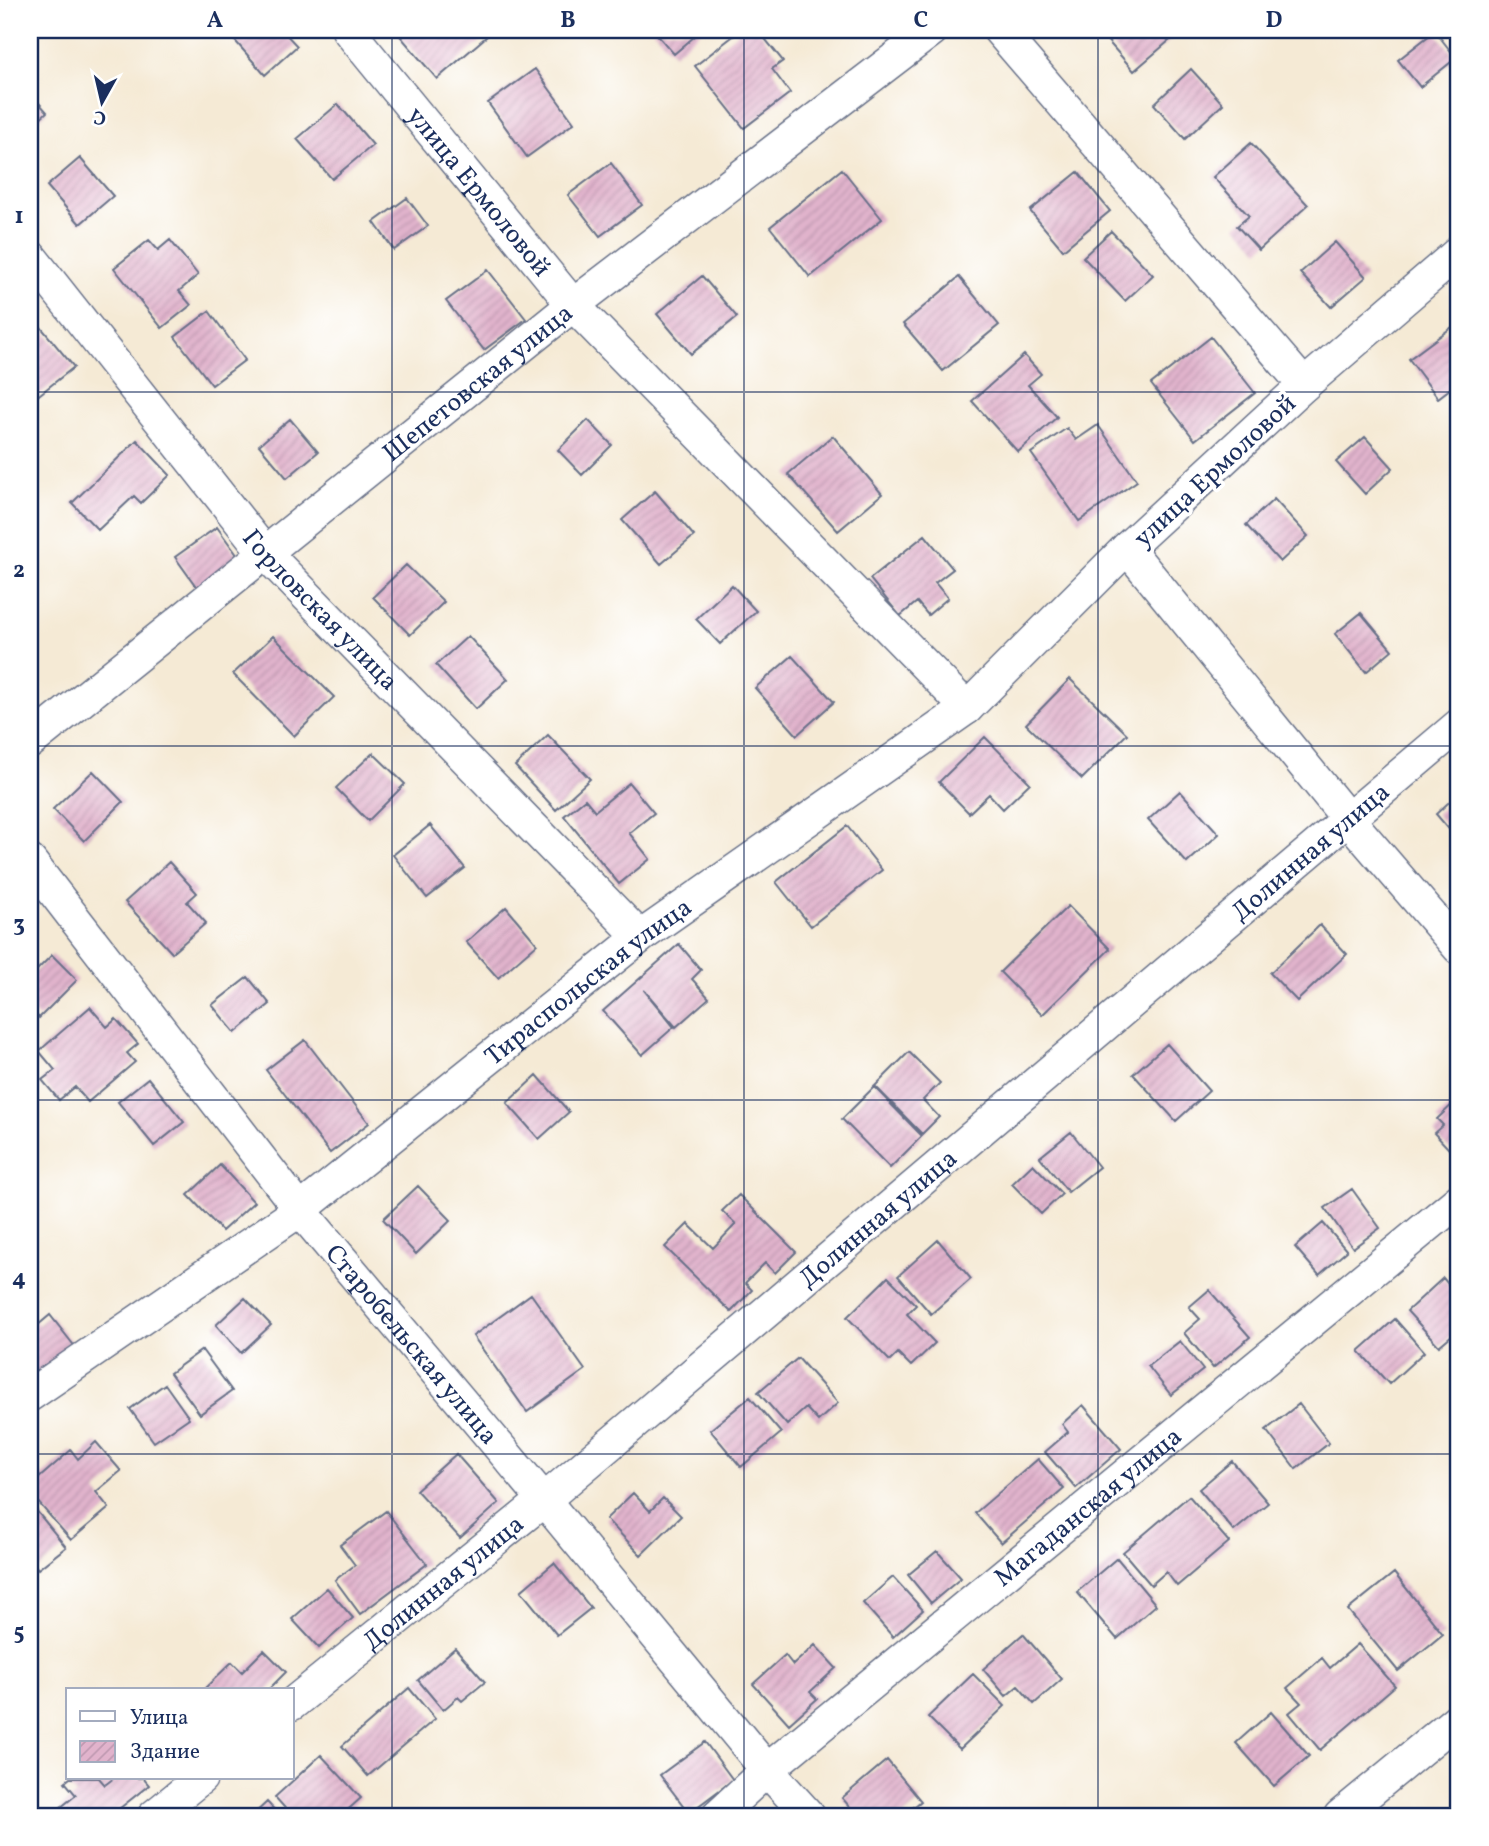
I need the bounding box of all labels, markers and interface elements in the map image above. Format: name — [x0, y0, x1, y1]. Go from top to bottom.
text: A — [207, 5, 223, 37]
text: B — [560, 5, 576, 37]
text: C — [914, 5, 928, 37]
text: D — [1266, 5, 1283, 37]
north arrow — [66, 66, 136, 136]
street label: улица Ермоловой — [398, 99, 559, 285]
text: С — [92, 103, 108, 131]
text: 1 — [14, 201, 24, 233]
street label: Шепетовская улица — [376, 296, 581, 471]
street label: улица Ермоловой — [1126, 387, 1305, 556]
street label: Горловская улица — [233, 522, 406, 699]
text: 2 — [13, 555, 25, 587]
street label: Долинная улица — [1224, 775, 1398, 930]
street label: Тираспольская улица — [478, 890, 700, 1075]
text: 3 — [13, 909, 25, 941]
street label: Долинная улица — [791, 1142, 966, 1297]
street label: Старобельская улица — [316, 1237, 506, 1453]
text: 4 — [12, 1263, 26, 1295]
street label: Магаданская улица — [987, 1419, 1190, 1596]
street label: Долинная улица — [356, 1507, 532, 1660]
text: 5 — [13, 1617, 25, 1649]
legend — [66, 1688, 294, 1780]
text: Улица — [130, 1704, 188, 1733]
text: Здание — [130, 1738, 200, 1767]

